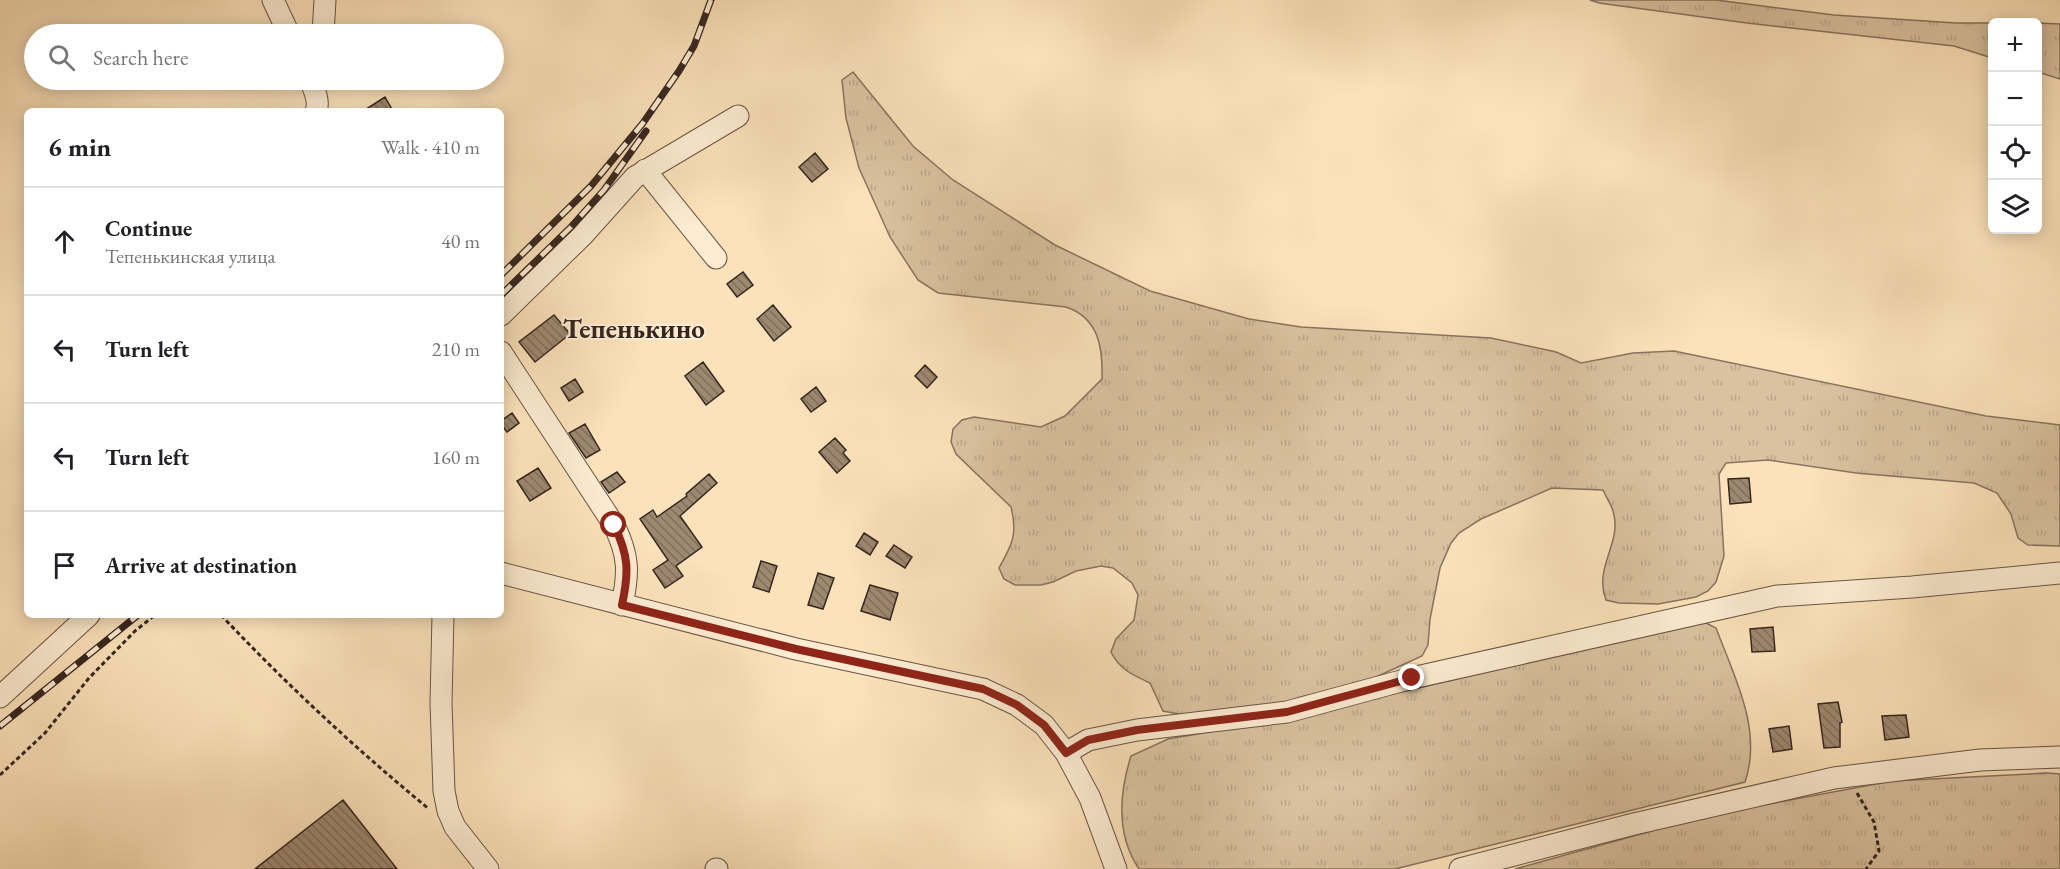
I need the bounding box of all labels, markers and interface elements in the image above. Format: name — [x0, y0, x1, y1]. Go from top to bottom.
map controls — [1988, 18, 2042, 234]
button: + — [1988, 18, 2042, 72]
search box — [24, 24, 504, 90]
icon: search — [45, 41, 78, 74]
text: Search here — [93, 43, 188, 72]
button: − — [1988, 72, 2042, 126]
button: locate — [1988, 126, 2042, 180]
text: 6 min — [48, 130, 111, 164]
text: Walk · 410 m — [381, 134, 480, 160]
button: layers — [1988, 180, 2042, 234]
text: Continue — [105, 214, 192, 243]
icon: ahead — [48, 225, 81, 258]
text: 40 m — [441, 228, 480, 254]
text: Тепенькинская улица — [105, 243, 275, 269]
district label: Тепенькино — [563, 311, 705, 346]
icon: left — [48, 333, 81, 366]
text: Turn left — [105, 335, 189, 364]
text: 210 m — [432, 336, 480, 362]
icon: left — [48, 441, 81, 474]
text: Turn left — [105, 443, 189, 472]
text: 160 m — [432, 444, 480, 470]
route start — [600, 511, 626, 537]
icon: arrive — [48, 549, 81, 582]
text: Arrive at destination — [105, 551, 297, 580]
route end — [1398, 664, 1424, 690]

